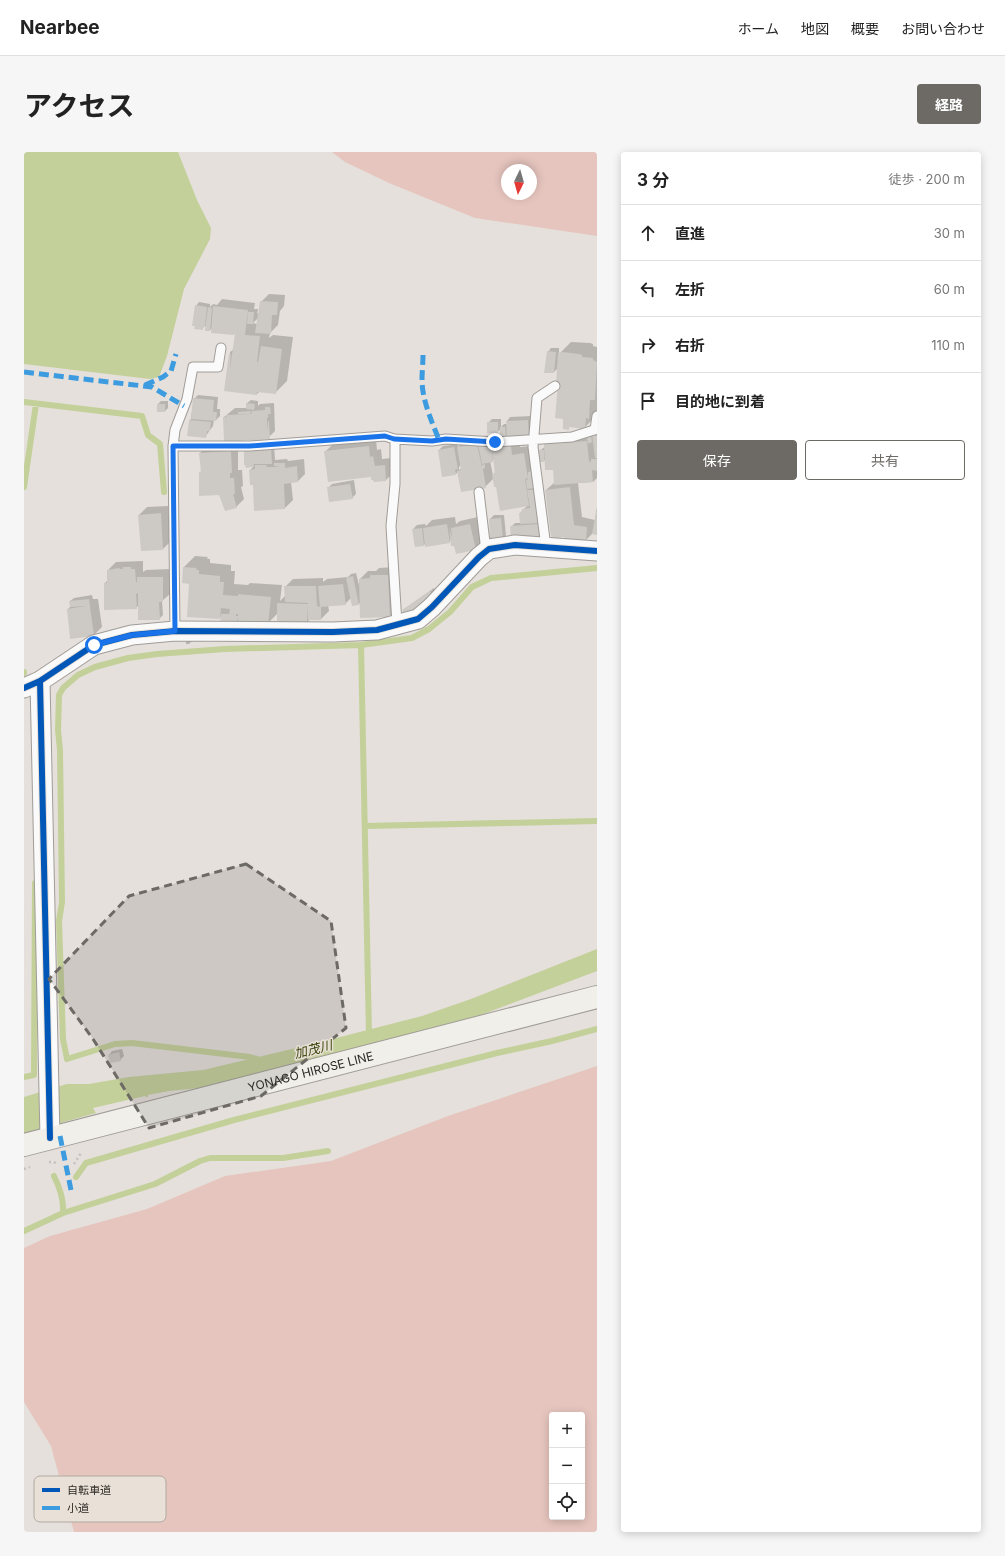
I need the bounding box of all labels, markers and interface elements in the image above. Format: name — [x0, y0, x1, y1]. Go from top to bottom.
text: Nearbee — [20, 16, 100, 39]
text: ホーム — [737, 20, 779, 37]
text: 地図 — [801, 20, 829, 37]
text: 概要 — [851, 20, 879, 37]
text: お問い合わせ — [901, 20, 985, 37]
button: 経路 — [917, 84, 981, 124]
text: アクセス — [24, 89, 135, 123]
north arrow — [501, 164, 537, 200]
text: 3 分 — [637, 170, 669, 190]
text: 徒歩 · 200 m — [889, 171, 965, 187]
icon: ahead — [637, 222, 659, 244]
text: 直進 — [675, 224, 705, 243]
text: 30 m — [934, 225, 965, 241]
icon: left — [637, 278, 659, 300]
text: 左折 — [675, 280, 705, 299]
text: 60 m — [934, 281, 965, 297]
icon: right — [637, 334, 659, 356]
text: 右折 — [675, 336, 705, 355]
text: 110 m — [931, 337, 965, 353]
icon: arrive — [637, 390, 659, 412]
text: 目的地に到着 — [675, 392, 765, 411]
route end — [486, 433, 504, 451]
button: 保存 — [637, 440, 797, 480]
button: 共有 — [805, 440, 965, 480]
route start — [85, 636, 103, 654]
water label: 加茂川 — [292, 1036, 336, 1061]
street label: YONAGO HIROSE LINE — [246, 1048, 375, 1094]
map controls — [549, 1412, 585, 1520]
button: + — [549, 1412, 585, 1448]
button: − — [549, 1448, 585, 1484]
legend — [34, 1476, 166, 1522]
text: 自転車道 — [67, 1483, 111, 1497]
button: locate — [549, 1484, 585, 1520]
text: 小道 — [67, 1501, 89, 1515]

